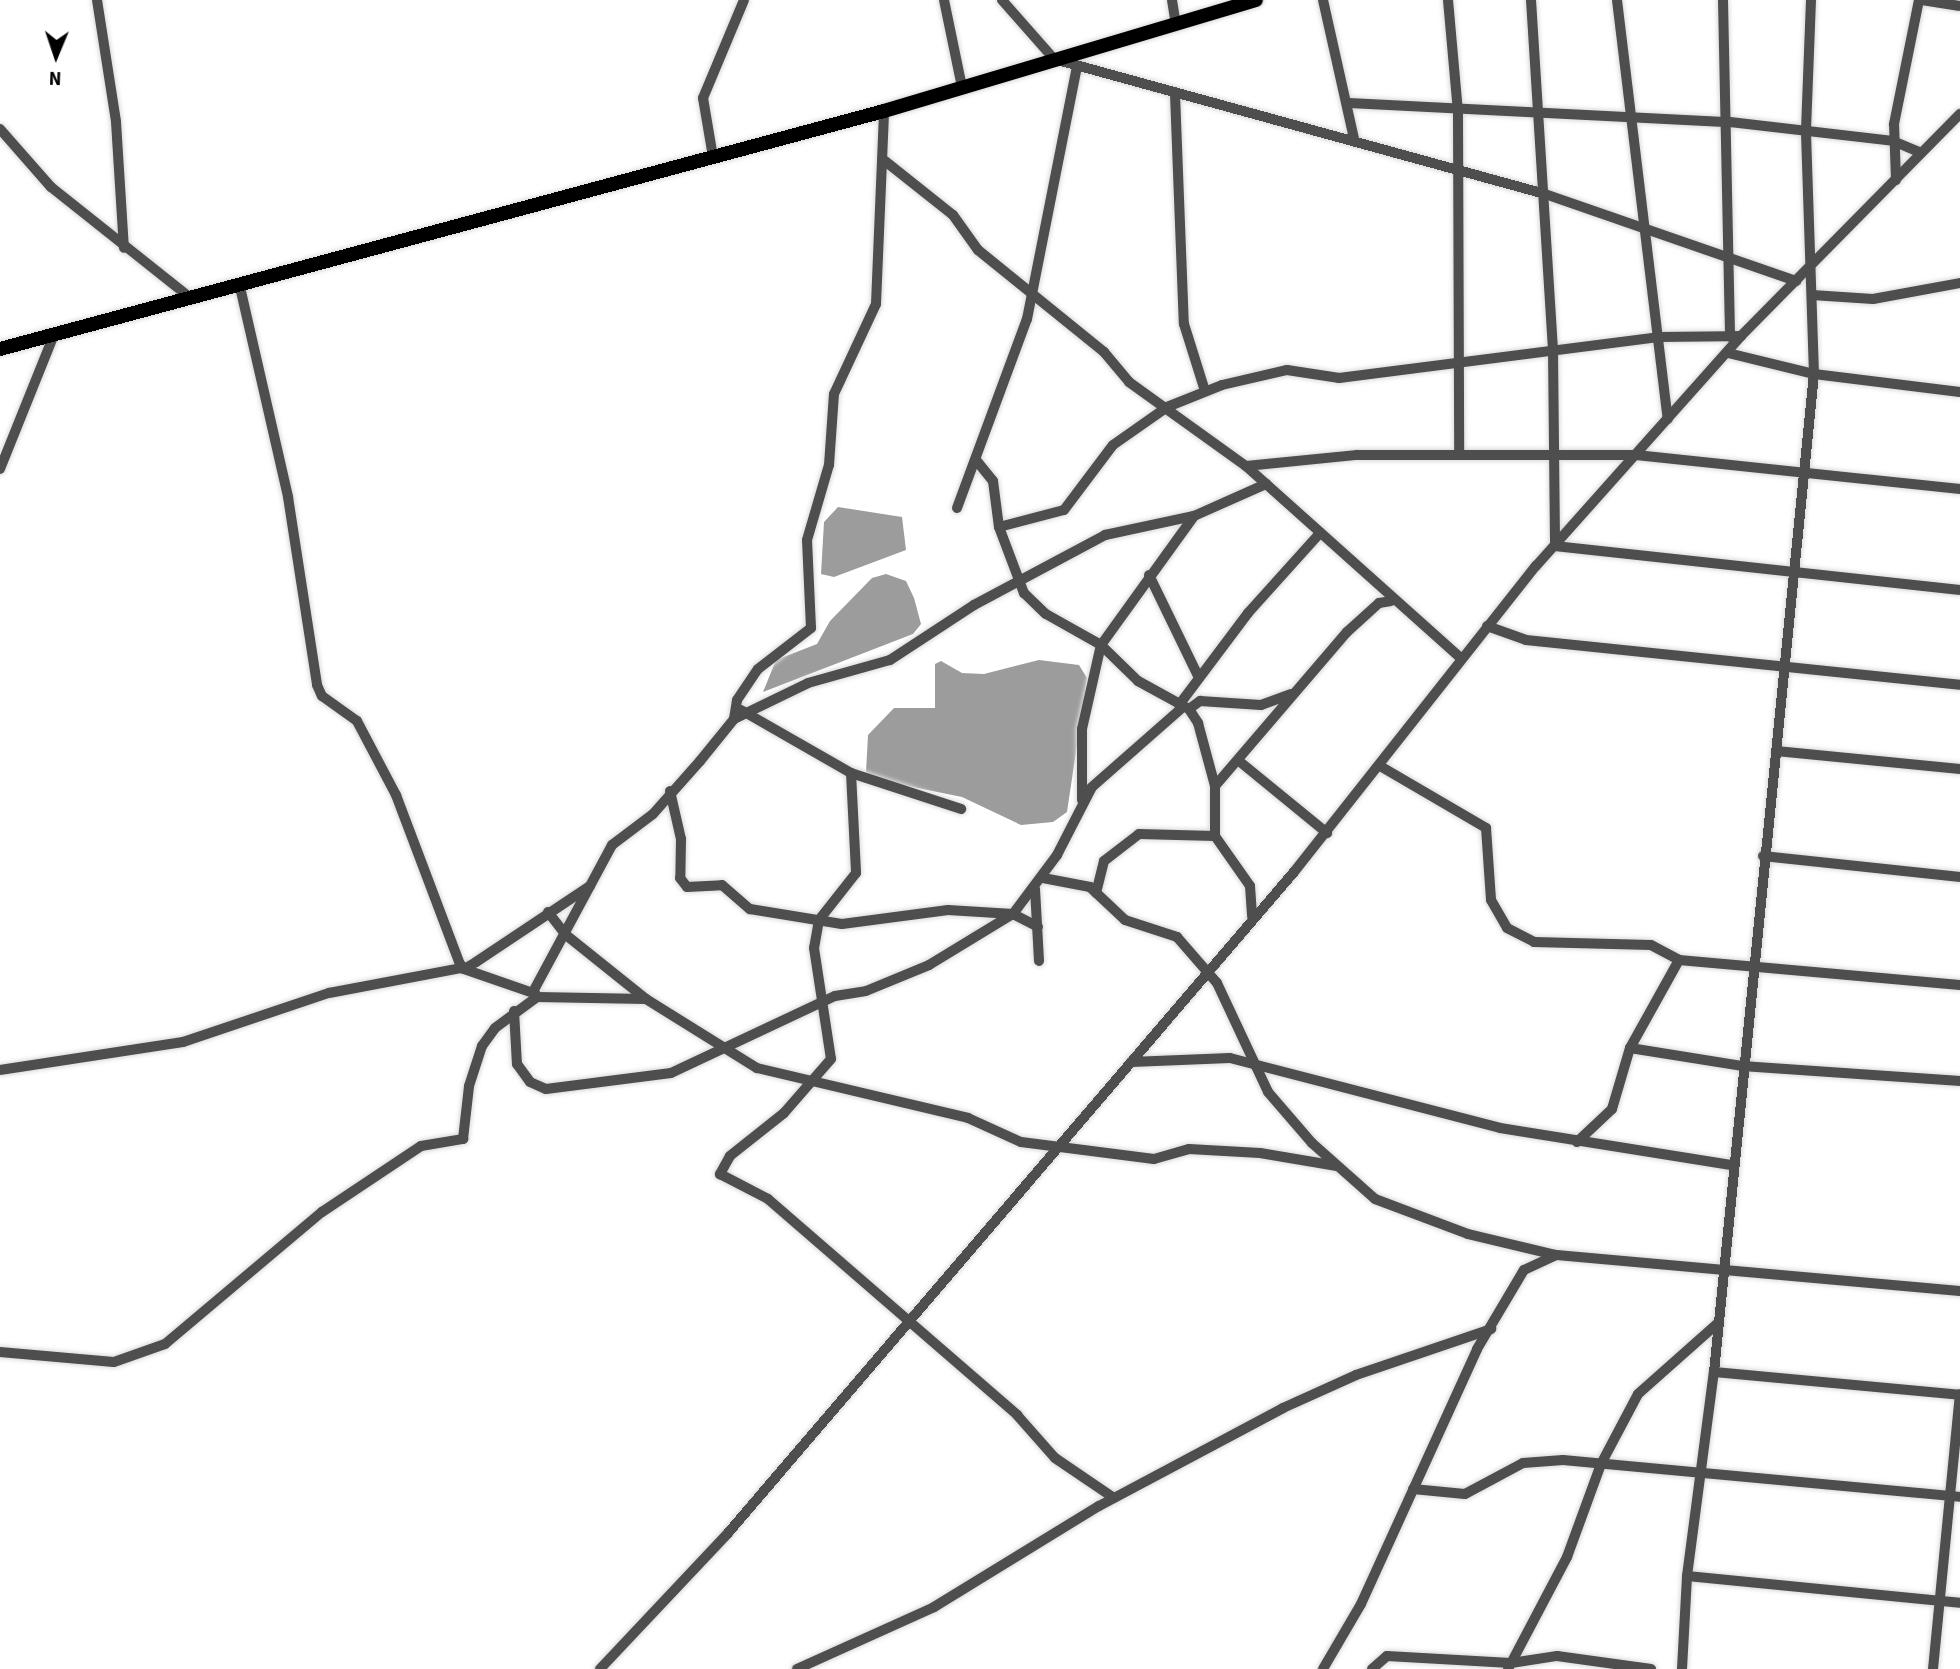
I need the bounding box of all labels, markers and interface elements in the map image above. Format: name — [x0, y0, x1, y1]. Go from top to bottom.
north arrow — [21, 21, 91, 91]
text: N — [48, 64, 62, 91]

